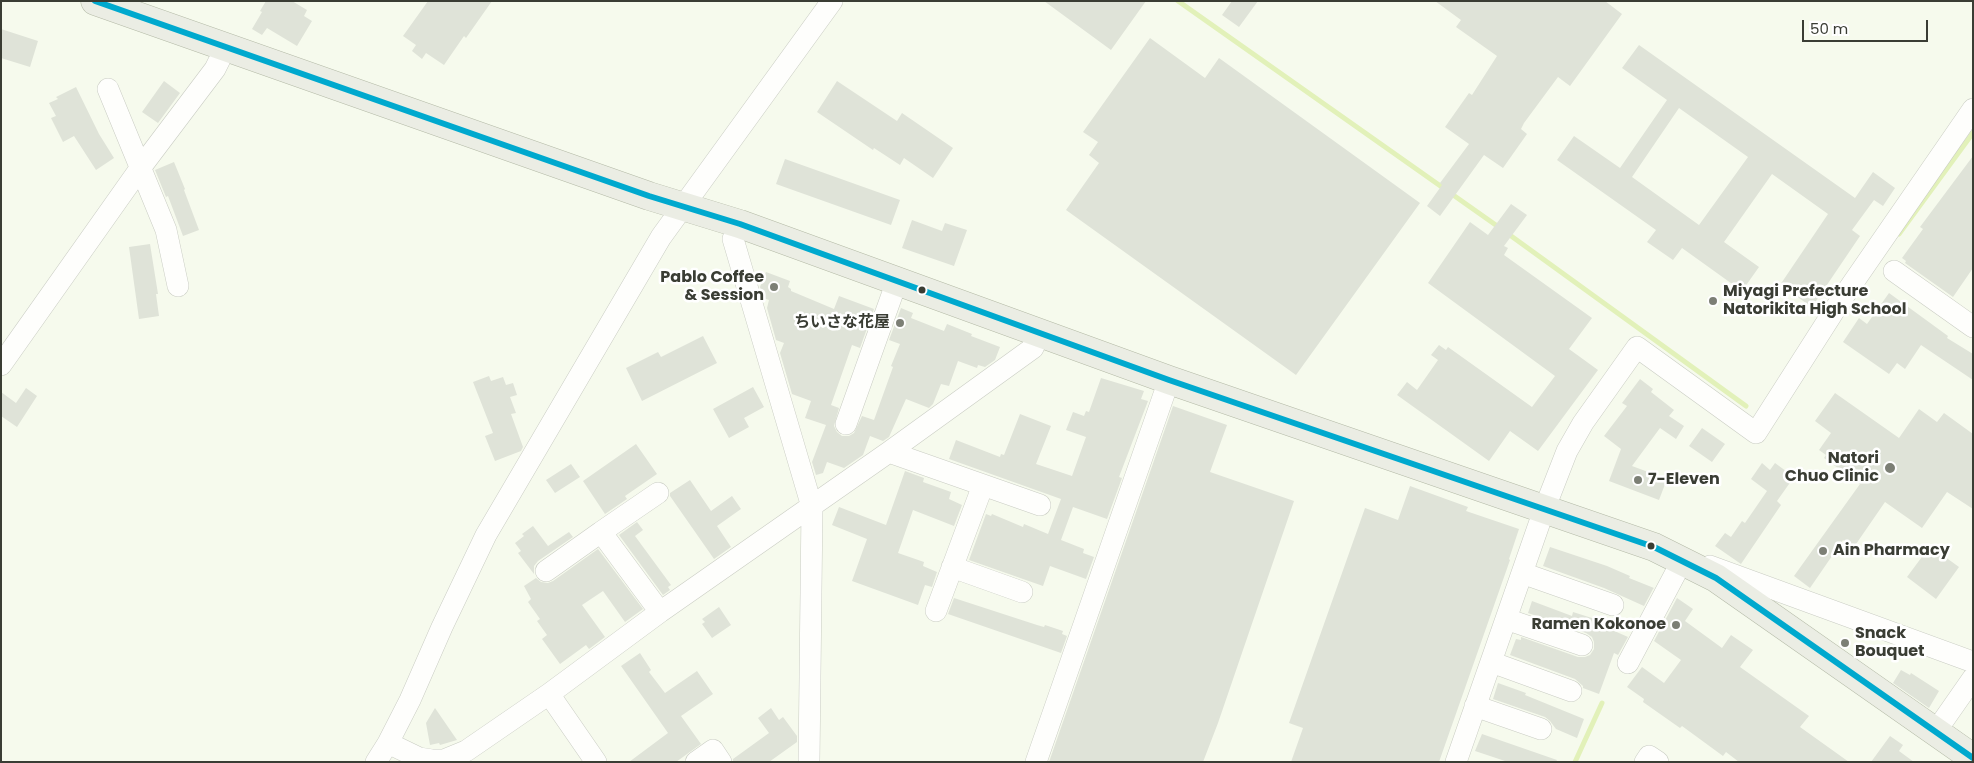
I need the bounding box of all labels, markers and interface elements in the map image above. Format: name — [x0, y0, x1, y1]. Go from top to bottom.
scale bar — [1804, 10, 1930, 42]
text: 50 m — [1810, 18, 1848, 39]
place label: Pablo Coffee & Session — [660, 268, 764, 306]
marker: Pablo Coffee & Session — [768, 281, 780, 293]
place label: Miyagi Prefecture Natorikita High School — [1723, 282, 1906, 320]
unlabelled marker — [917, 285, 927, 295]
marker: Miyagi Prefecture Natorikita High School — [1707, 295, 1719, 307]
place label: ちいさな花屋 — [794, 313, 890, 333]
marker: ちいさな花屋 — [894, 317, 906, 329]
place label: Natori Chuo Clinic — [1785, 449, 1879, 487]
marker: Natori Chuo Clinic — [1883, 461, 1897, 475]
place label: 7-Eleven — [1648, 470, 1720, 490]
marker: 7-Eleven — [1632, 474, 1644, 486]
unlabelled marker — [1646, 541, 1656, 551]
place label: Ain Pharmacy — [1833, 541, 1950, 561]
marker: Ain Pharmacy — [1817, 545, 1829, 557]
place label: Ramen Kokonoe — [1531, 615, 1666, 635]
marker: Ramen Kokonoe — [1670, 619, 1682, 631]
place label: Snack Bouquet — [1855, 624, 1925, 662]
marker: Snack Bouquet — [1839, 637, 1851, 649]

